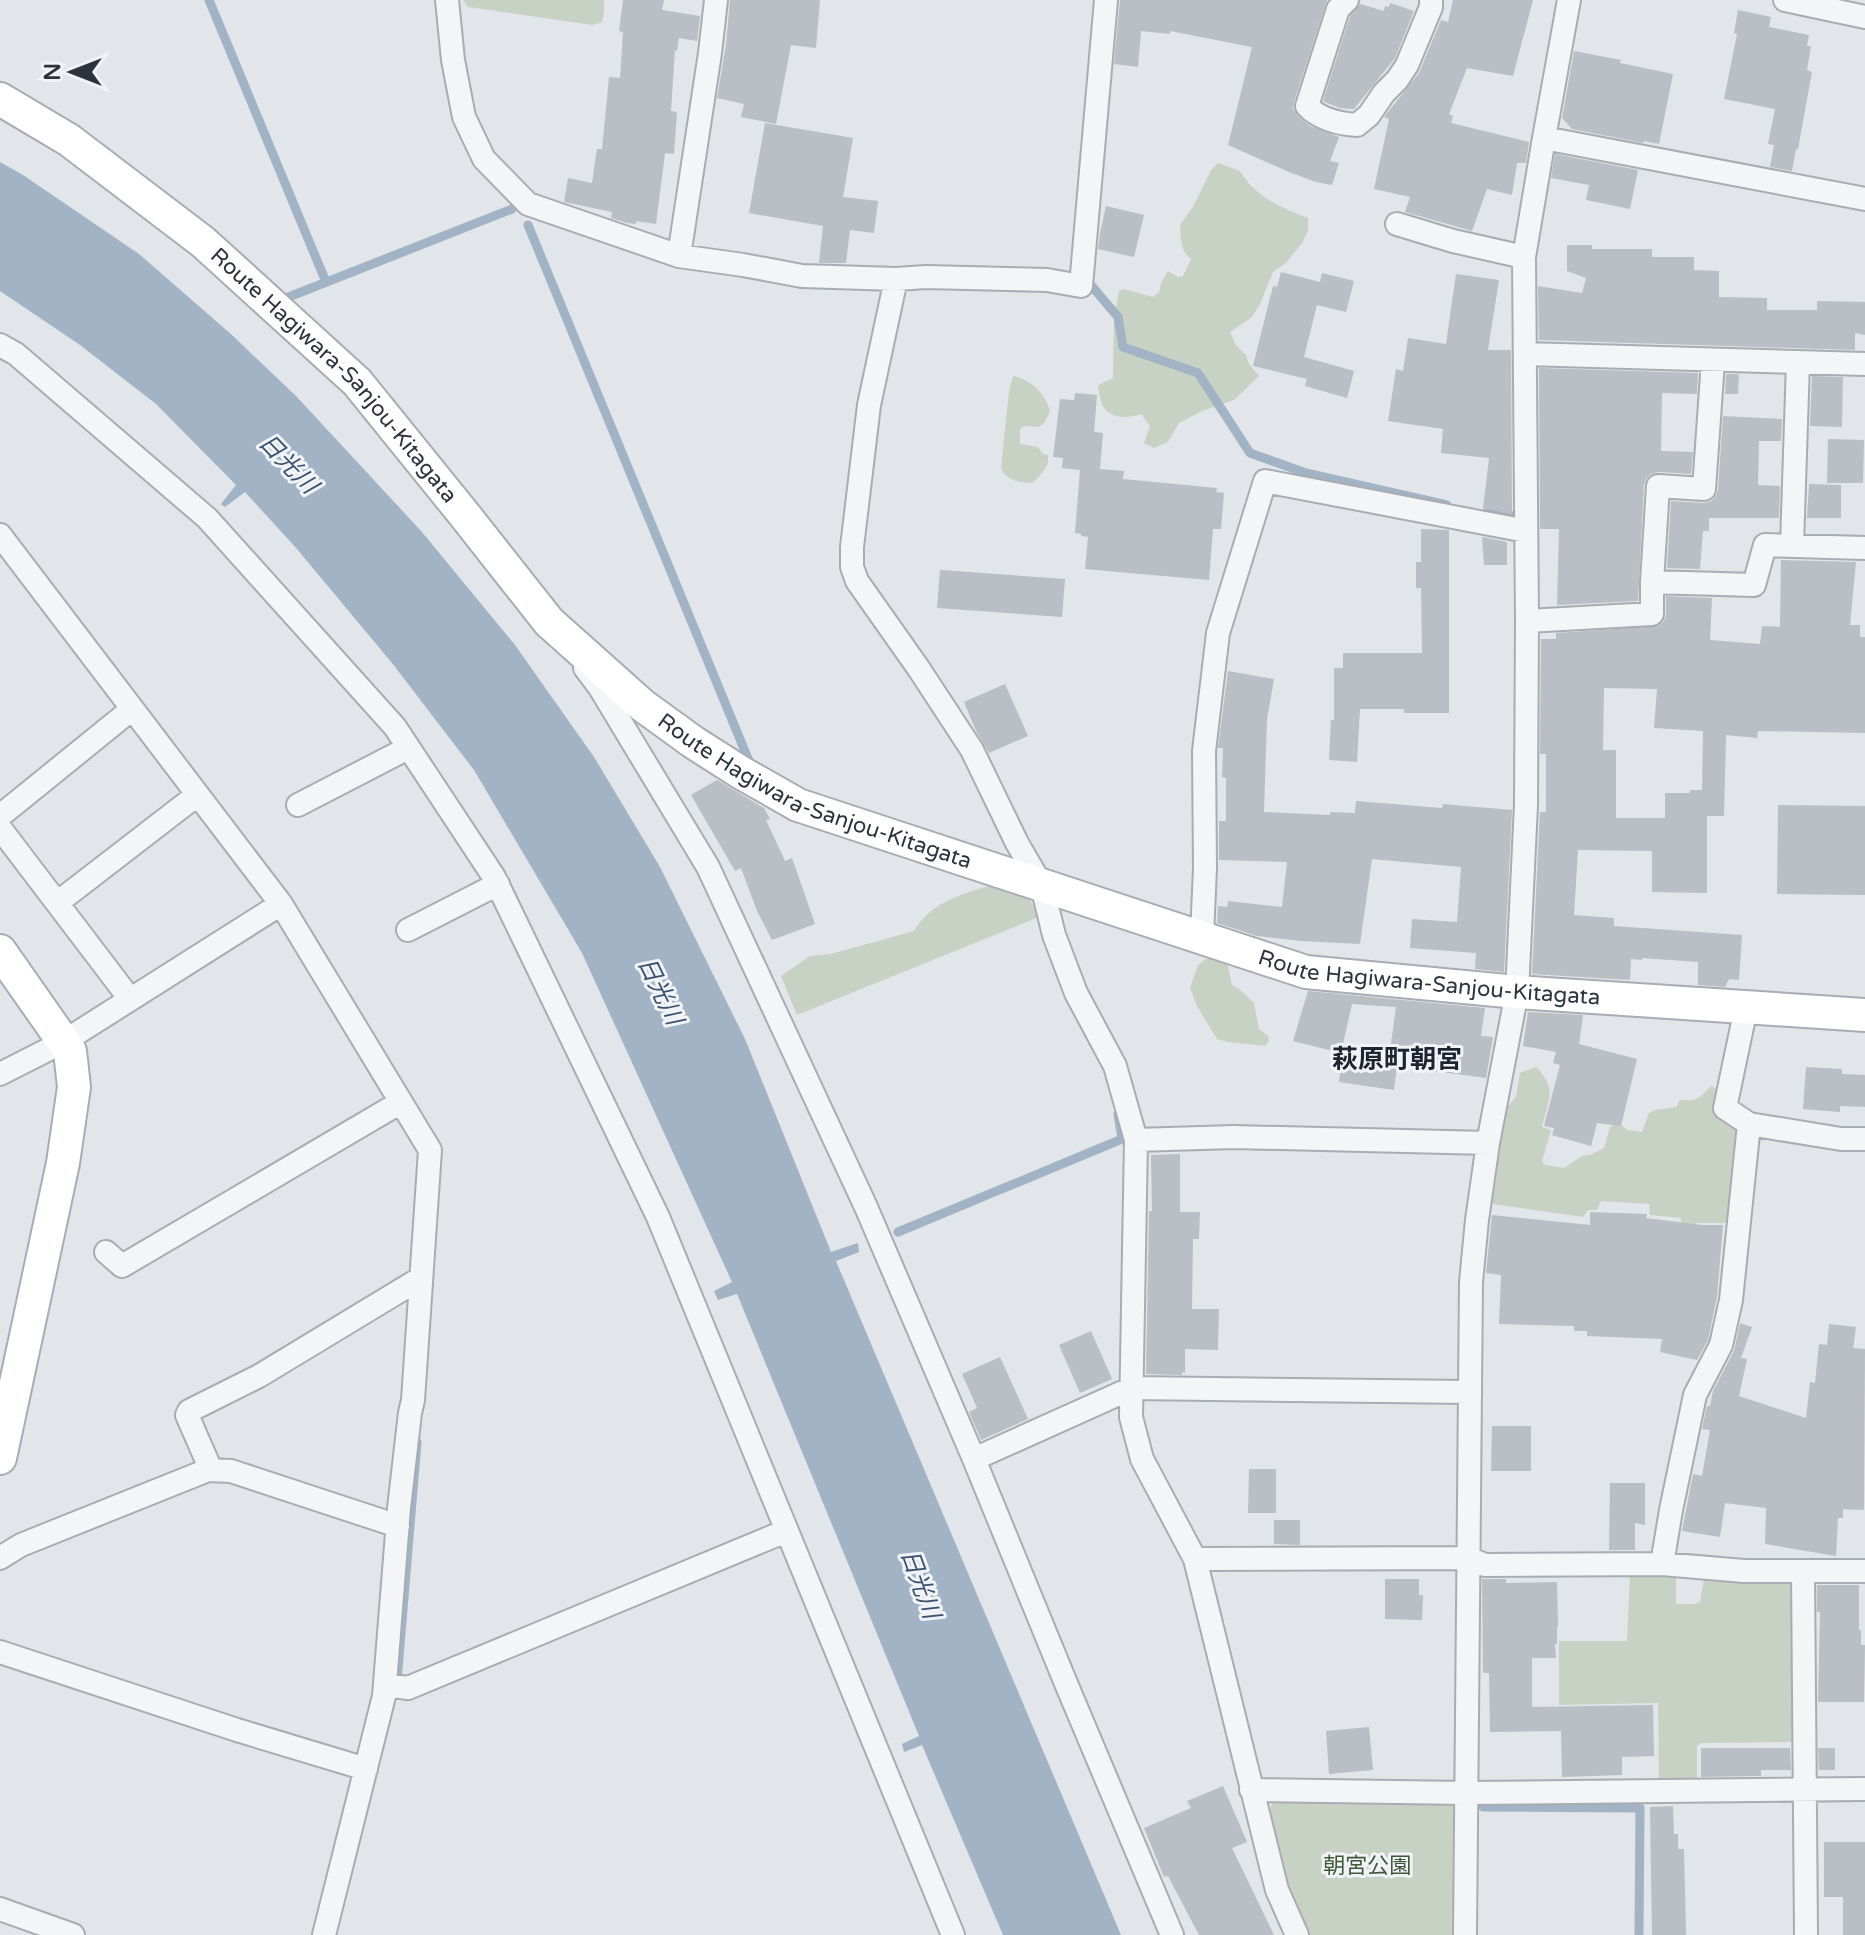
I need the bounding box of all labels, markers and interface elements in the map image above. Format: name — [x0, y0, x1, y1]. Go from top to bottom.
north arrow — [32, 32, 112, 112]
text: N — [40, 63, 66, 81]
street label: Route Hagiwara-Sanjou-Kitagata — [205, 242, 462, 508]
water label: 日光川 — [253, 428, 326, 502]
street label: Route Hagiwara-Sanjou-Kitagata — [653, 708, 975, 874]
street label: Route Hagiwara-Sanjou-Kitagata — [1255, 944, 1601, 1010]
water label: 日光川 — [631, 952, 690, 1032]
district label: 萩原町朝宮 — [1332, 1044, 1462, 1075]
water label: 日光川 — [894, 1545, 947, 1626]
park label: 朝宮公園 — [1323, 1853, 1411, 1879]

